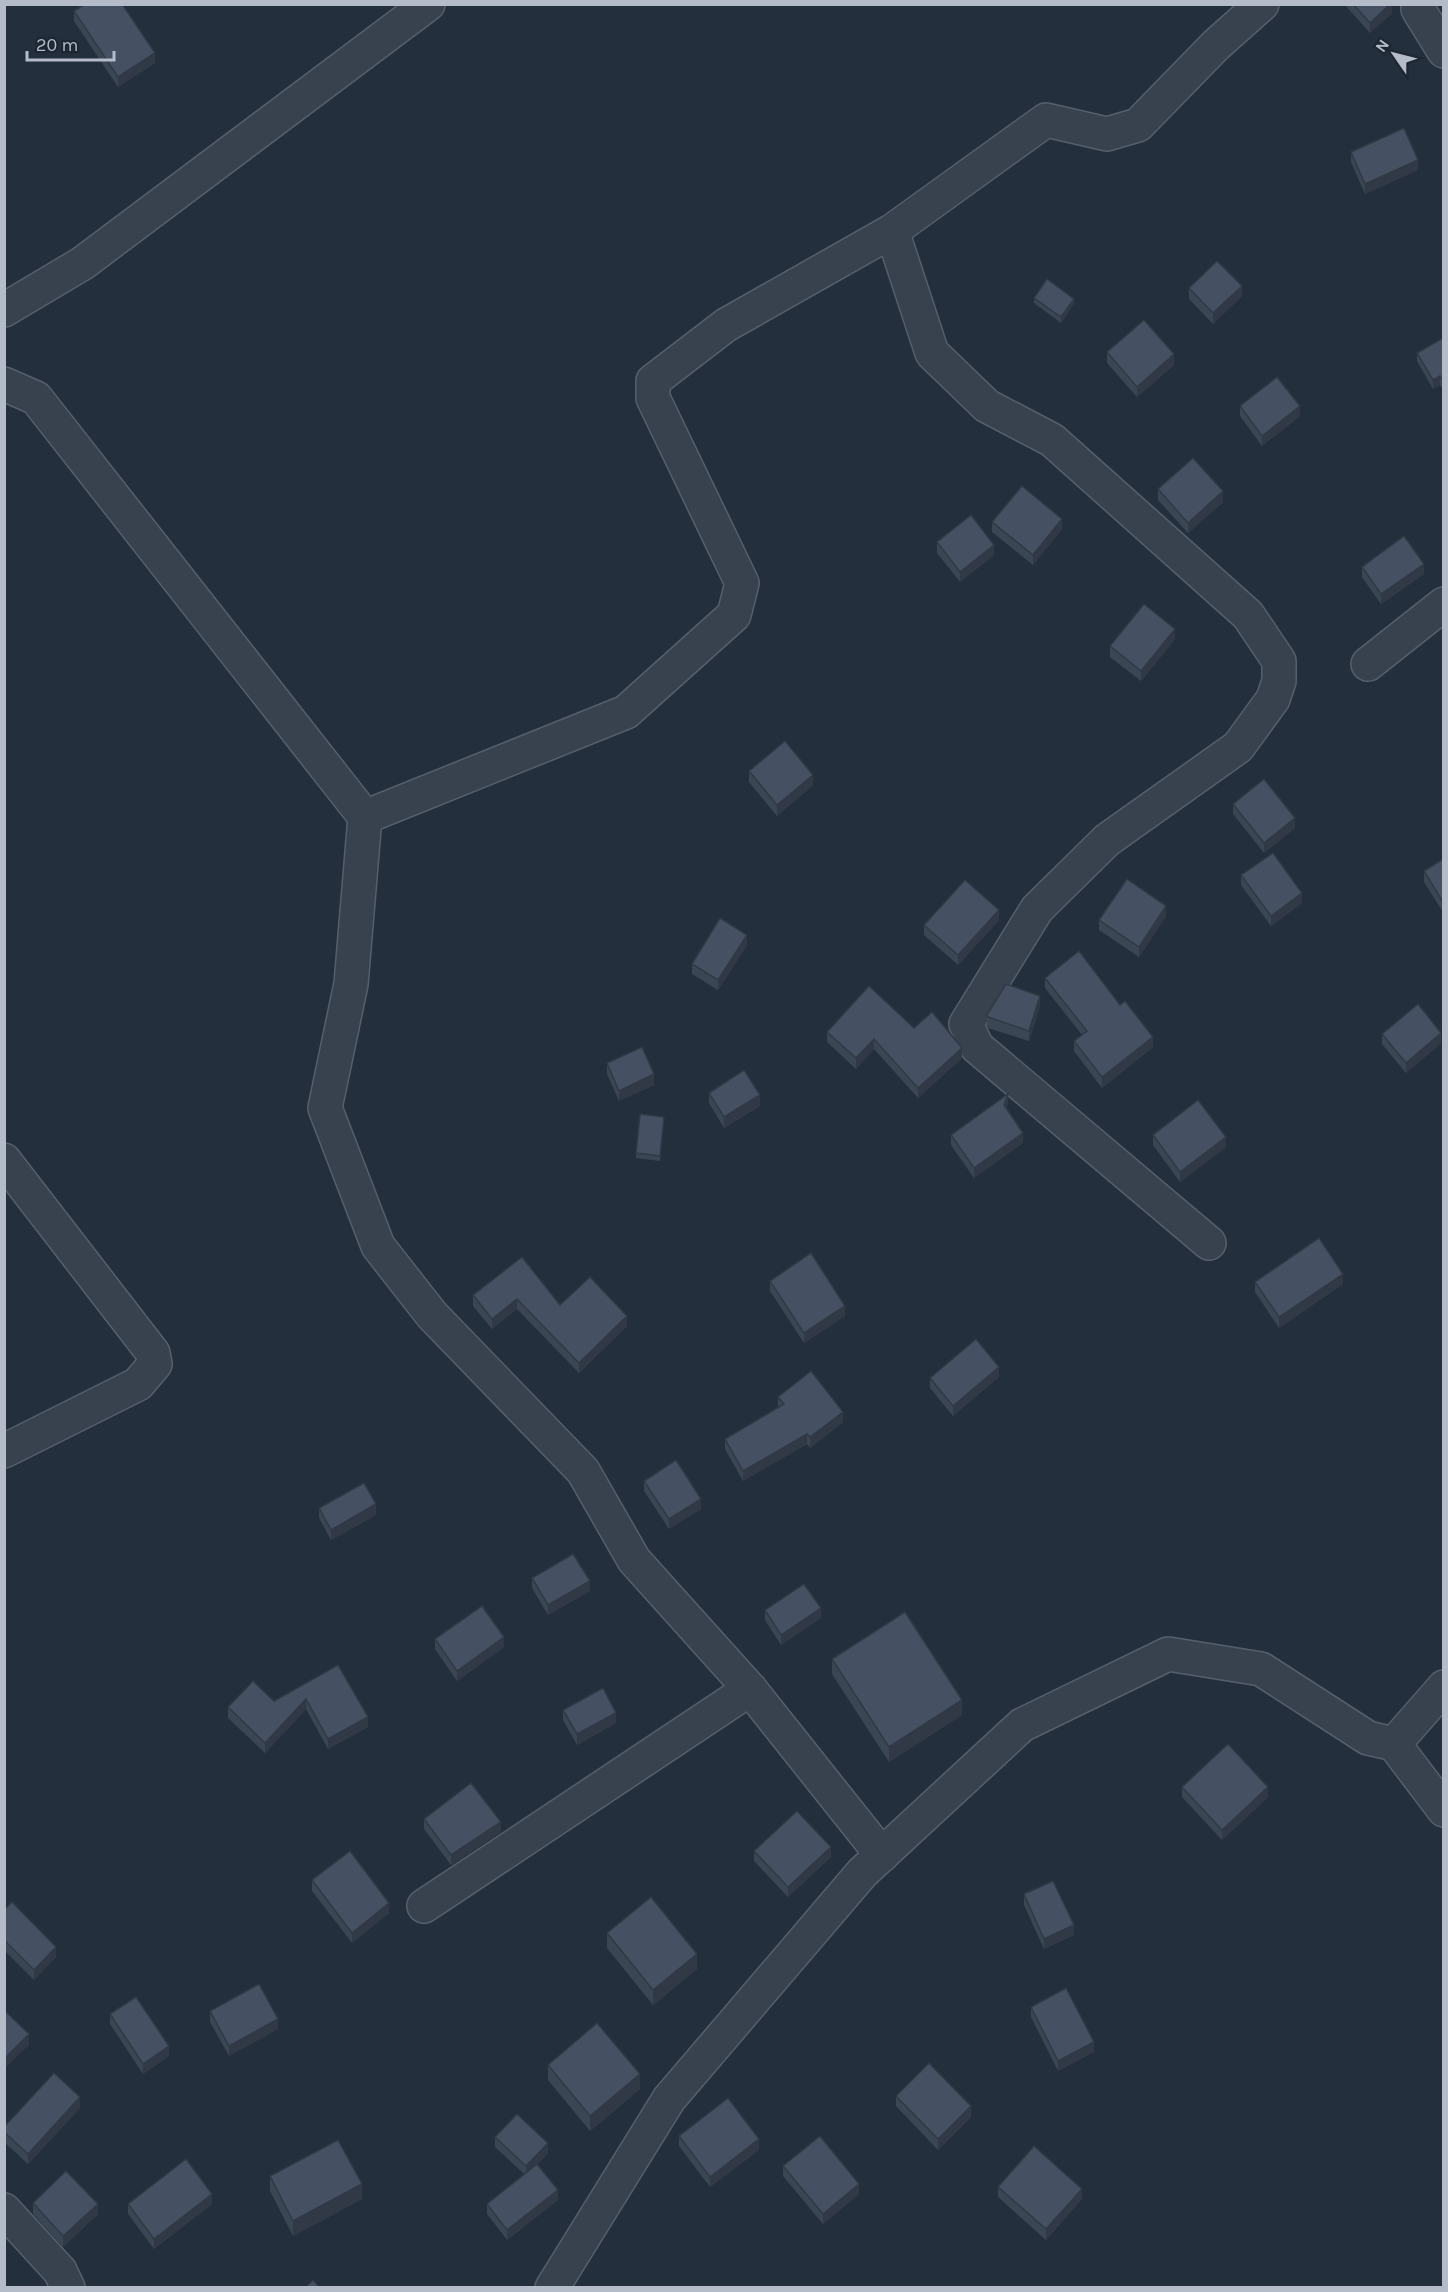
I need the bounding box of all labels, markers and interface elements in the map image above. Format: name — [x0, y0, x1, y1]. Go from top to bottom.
scale bar — [27, 24, 114, 62]
north arrow — [1364, 24, 1424, 84]
text: 20 m — [36, 34, 78, 56]
text: N — [1371, 36, 1393, 56]

